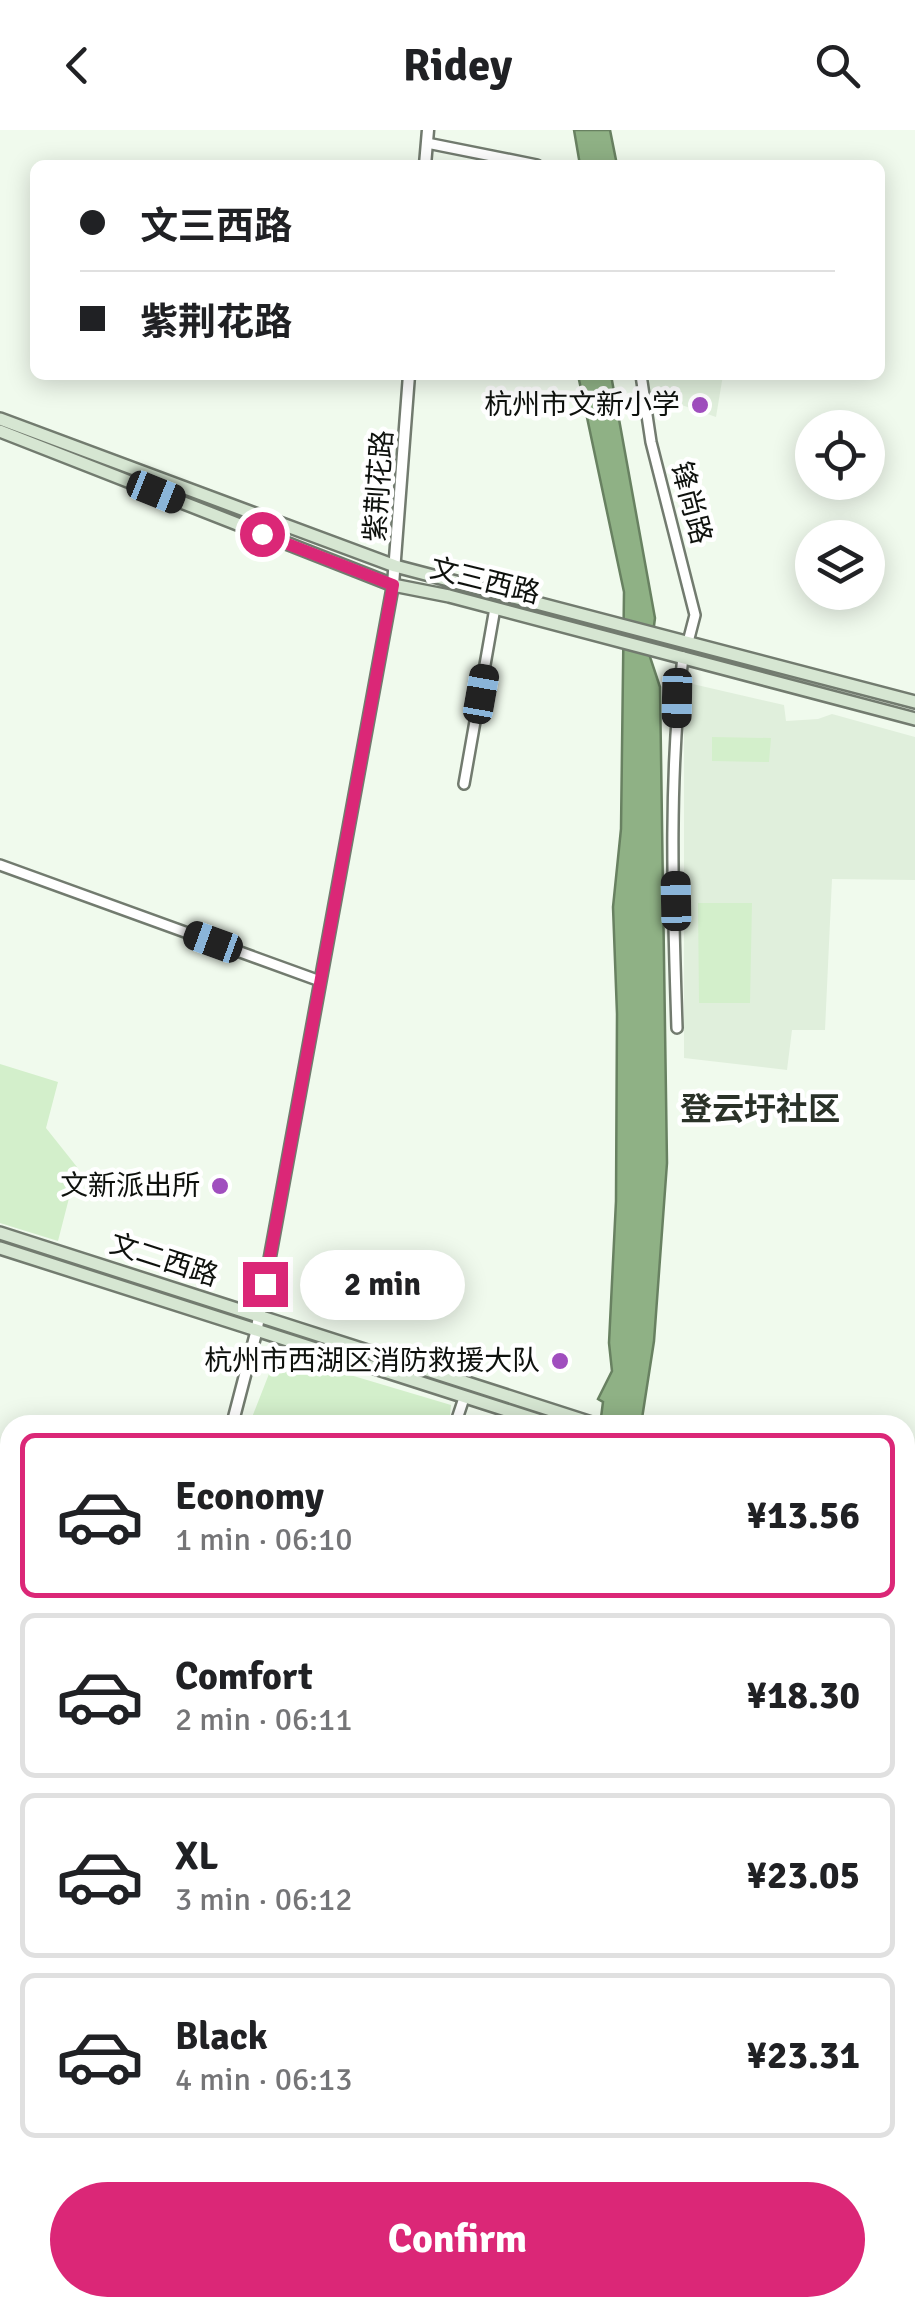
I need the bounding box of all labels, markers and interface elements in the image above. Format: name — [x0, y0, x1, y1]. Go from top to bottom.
icon: back — [50, 38, 105, 93]
text: Ridey — [403, 38, 512, 93]
icon: search — [810, 38, 865, 93]
text: 文三西路 — [140, 203, 292, 250]
text: 紫荆花路 — [140, 299, 292, 346]
place label: 杭州市文新小学 — [484, 388, 680, 422]
marker: 杭州市文新小学 — [689, 394, 711, 416]
map controls — [795, 410, 885, 610]
button: locate — [795, 410, 885, 500]
street label: 紫荆花路 — [358, 429, 400, 543]
street label: 锋尚路 — [664, 458, 718, 548]
car — [123, 467, 189, 517]
route start — [240, 512, 285, 557]
button: layers — [795, 520, 885, 610]
street label: 文三西路 — [427, 551, 543, 611]
car — [461, 662, 501, 726]
car — [661, 668, 693, 728]
car — [660, 871, 692, 931]
car — [180, 918, 246, 966]
district label: 登云圩社区 — [680, 1090, 840, 1129]
place label: 文新派出所 — [60, 1169, 200, 1203]
marker: 文新派出所 — [209, 1175, 231, 1197]
street label: 文二西路 — [105, 1227, 223, 1293]
callout: 2 min — [300, 1249, 465, 1319]
route end — [243, 1262, 288, 1307]
text: 2 min — [344, 1265, 421, 1304]
place label: 杭州市西湖区消防救援大队 — [204, 1344, 540, 1378]
marker: 杭州市西湖区消防救援大队 — [549, 1350, 571, 1372]
icon: car — [55, 1471, 145, 1561]
text: Economy — [175, 1473, 324, 1520]
text: ¥13.56 — [747, 1492, 860, 1539]
text: 1 min · 06:10 — [175, 1520, 353, 1559]
icon: car — [55, 1651, 145, 1741]
text: Comfort — [175, 1653, 313, 1700]
text: ¥18.30 — [747, 1672, 860, 1719]
text: 2 min · 06:11 — [175, 1700, 353, 1739]
icon: car — [55, 1831, 145, 1921]
text: XL — [175, 1833, 218, 1880]
text: ¥23.05 — [747, 1852, 860, 1899]
text: 3 min · 06:12 — [175, 1880, 353, 1919]
icon: car — [55, 2011, 145, 2101]
text: Black — [175, 2013, 268, 2060]
text: ¥23.31 — [747, 2032, 860, 2079]
text: 4 min · 06:13 — [175, 2060, 353, 2099]
button: Confirm — [50, 2182, 865, 2297]

